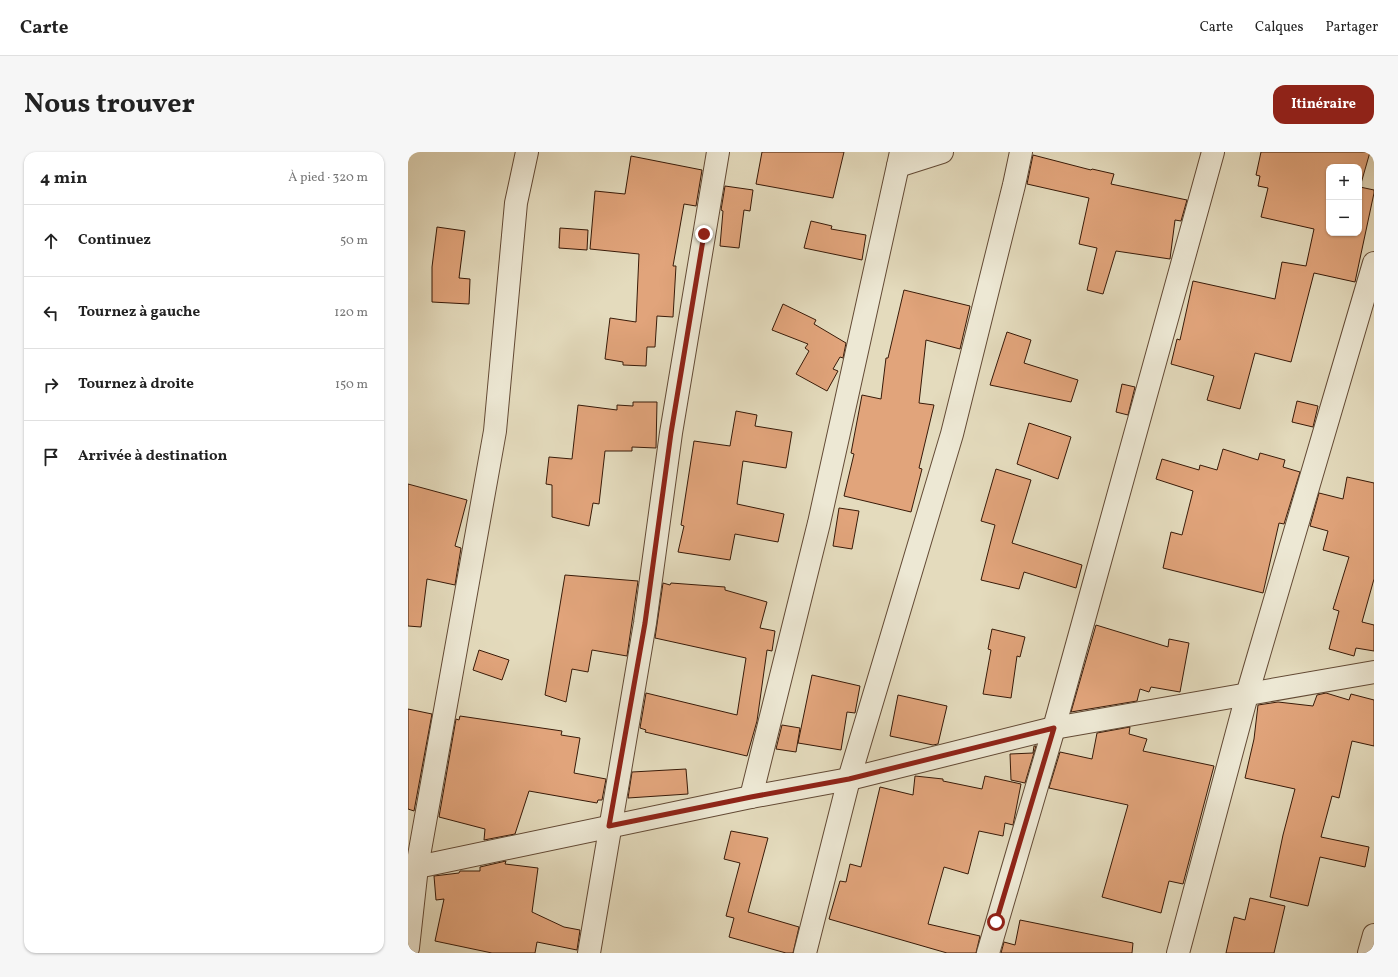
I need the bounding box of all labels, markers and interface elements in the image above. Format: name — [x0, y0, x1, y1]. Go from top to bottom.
text: Carte — [20, 15, 68, 41]
text: Carte — [1200, 18, 1233, 37]
text: Calques — [1255, 18, 1303, 37]
text: Partager — [1325, 18, 1378, 37]
text: Nous trouver — [24, 85, 195, 124]
button: Itinéraire — [1273, 85, 1374, 124]
map controls — [1326, 164, 1362, 236]
button: + — [1326, 164, 1362, 200]
text: 4 min — [40, 167, 87, 190]
text: À pied · 320 m — [288, 169, 368, 187]
button: − — [1326, 200, 1362, 236]
route end — [695, 225, 713, 243]
icon: ahead — [40, 230, 62, 252]
text: Continuez — [78, 230, 151, 251]
text: 50 m — [340, 232, 368, 250]
icon: left — [40, 302, 62, 324]
text: Tournez à gauche — [78, 302, 200, 323]
text: 120 m — [334, 304, 368, 322]
icon: right — [40, 374, 62, 396]
text: Tournez à droite — [78, 374, 194, 395]
text: 150 m — [335, 376, 368, 394]
icon: arrive — [40, 446, 62, 468]
text: Arrivée à destination — [78, 446, 227, 467]
route start — [987, 913, 1005, 931]

